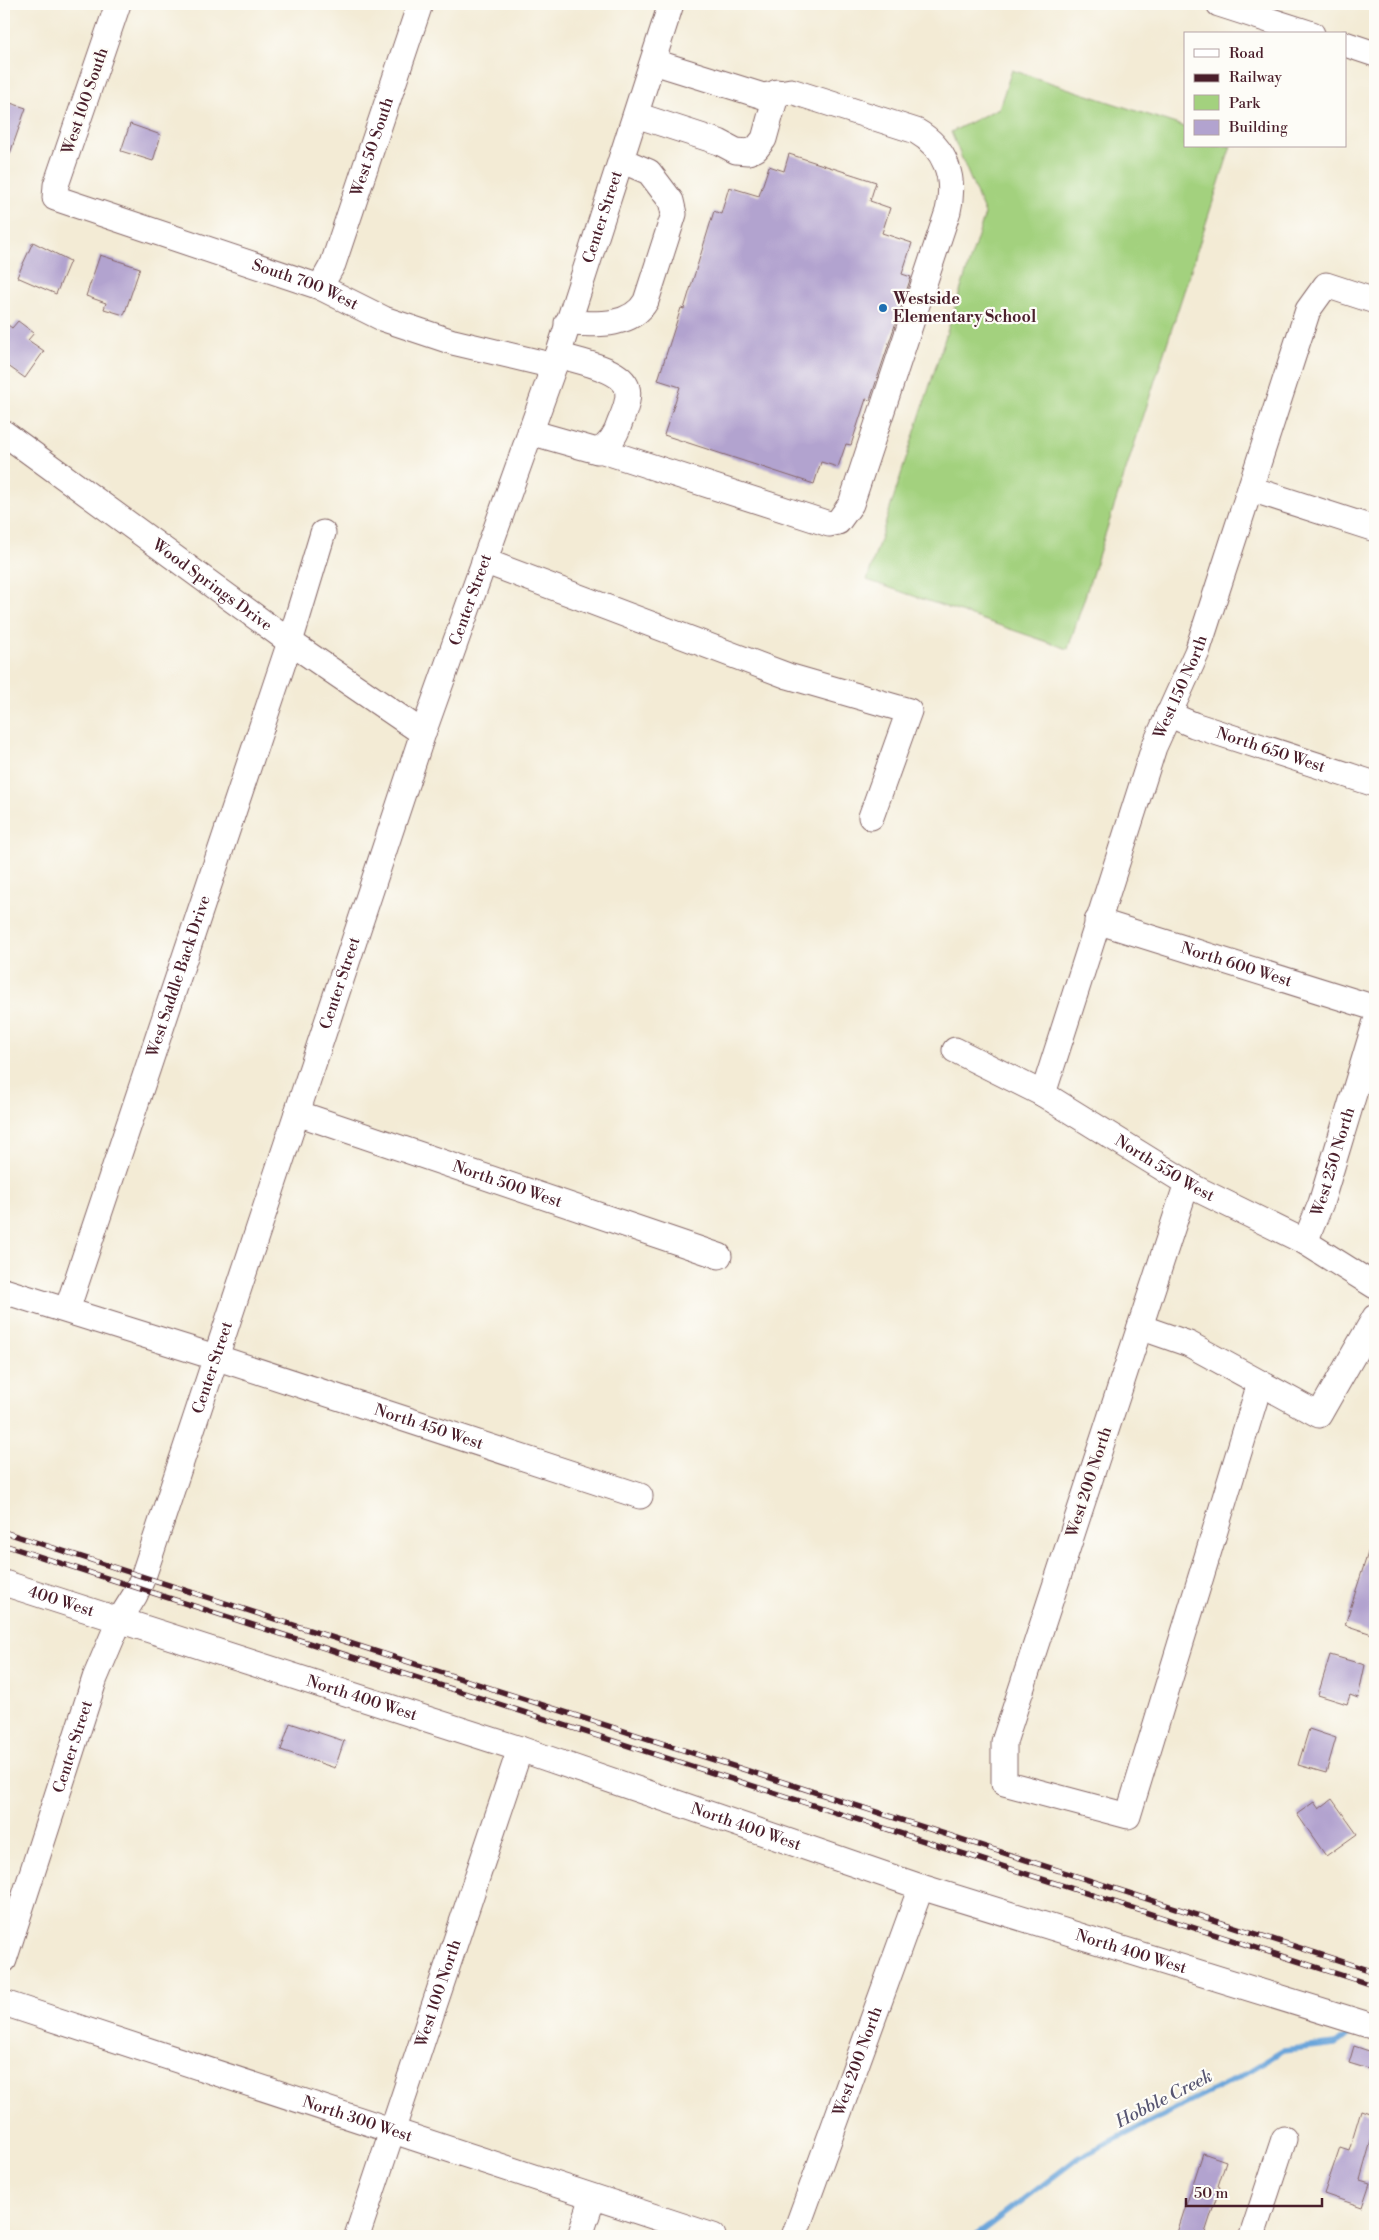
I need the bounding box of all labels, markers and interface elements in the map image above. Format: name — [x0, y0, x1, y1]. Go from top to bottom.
legend — [1184, 32, 1346, 148]
text: Road — [1229, 44, 1264, 63]
street label: West 100 South — [57, 45, 113, 158]
text: Railway — [1229, 68, 1283, 87]
street label: West 50 South — [346, 94, 398, 200]
text: Park — [1229, 94, 1261, 113]
text: Building — [1228, 118, 1288, 137]
street label: Center Street — [578, 168, 627, 266]
street label: South 700 West — [249, 255, 362, 315]
place label: Westside Elementary School — [892, 289, 1037, 327]
marker: Westside Elementary School — [877, 302, 889, 314]
street label: Wood Springs Drive — [148, 534, 276, 636]
street label: Center Street — [445, 551, 496, 648]
street label: West 150 North — [1149, 632, 1212, 743]
street label: North 650 West — [1214, 723, 1328, 777]
street label: West Saddle Back Drive — [142, 893, 215, 1060]
street label: Center Street — [315, 934, 365, 1032]
street label: North 600 West — [1178, 938, 1295, 991]
street label: West 250 North — [1306, 1105, 1359, 1220]
street label: North 550 West — [1111, 1131, 1218, 1206]
street label: North 500 West — [450, 1156, 565, 1212]
street label: Center Street — [188, 1319, 237, 1416]
street label: North 450 West — [372, 1400, 486, 1454]
street label: West 200 North — [1061, 1424, 1116, 1541]
street label: 400 West — [25, 1581, 97, 1621]
street label: North 400 West — [304, 1671, 420, 1725]
street label: Center Street — [49, 1698, 97, 1796]
street label: North 400 West — [688, 1799, 804, 1855]
street label: North 400 West — [1073, 1925, 1189, 1978]
street label: West 100 North — [411, 1936, 466, 2051]
street label: West 200 North — [828, 2003, 887, 2120]
water label: Hobble Creek — [1111, 2065, 1216, 2134]
street label: North 300 West — [300, 2092, 415, 2147]
scale bar — [1186, 2175, 1323, 2207]
text: 50 m — [1194, 2184, 1228, 2203]

